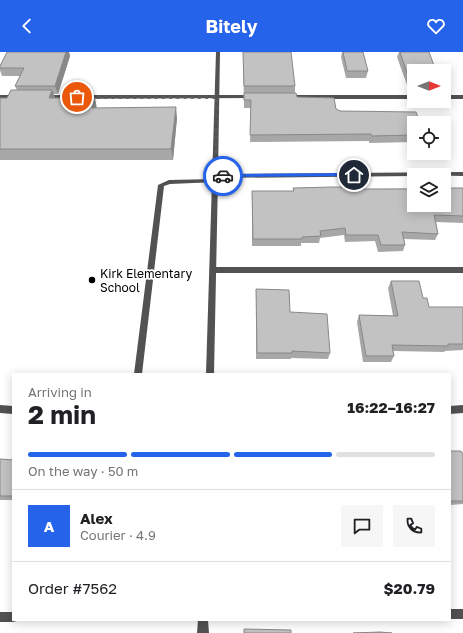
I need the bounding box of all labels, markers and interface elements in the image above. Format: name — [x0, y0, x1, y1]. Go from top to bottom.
icon: back — [16, 15, 38, 37]
text: Bitely — [206, 15, 257, 37]
icon: heart — [425, 15, 447, 37]
north arrow — [407, 64, 451, 108]
map controls — [407, 64, 451, 212]
pin — [60, 80, 94, 114]
icon: bag — [66, 86, 88, 108]
button: locate — [407, 116, 451, 160]
courier — [203, 156, 243, 196]
pin — [337, 158, 371, 192]
icon: home — [343, 164, 365, 186]
icon: car — [212, 165, 234, 187]
button: layers — [407, 168, 451, 212]
place label: Kirk Elementary School — [100, 266, 192, 295]
marker: Kirk Elementary School — [87, 275, 97, 285]
text: Arriving in — [28, 384, 92, 400]
text: 16:22–16:27 — [347, 398, 435, 416]
text: 2 min — [28, 399, 96, 430]
text: On the way · 50 m — [28, 463, 138, 479]
button: chat — [341, 505, 383, 547]
button: phone — [393, 505, 435, 547]
text: Alex — [80, 509, 113, 527]
text: A — [44, 517, 54, 535]
text: Courier · 4.9 — [80, 527, 156, 543]
text: Order #7562 — [28, 579, 117, 597]
text: $20.79 — [384, 579, 435, 597]

